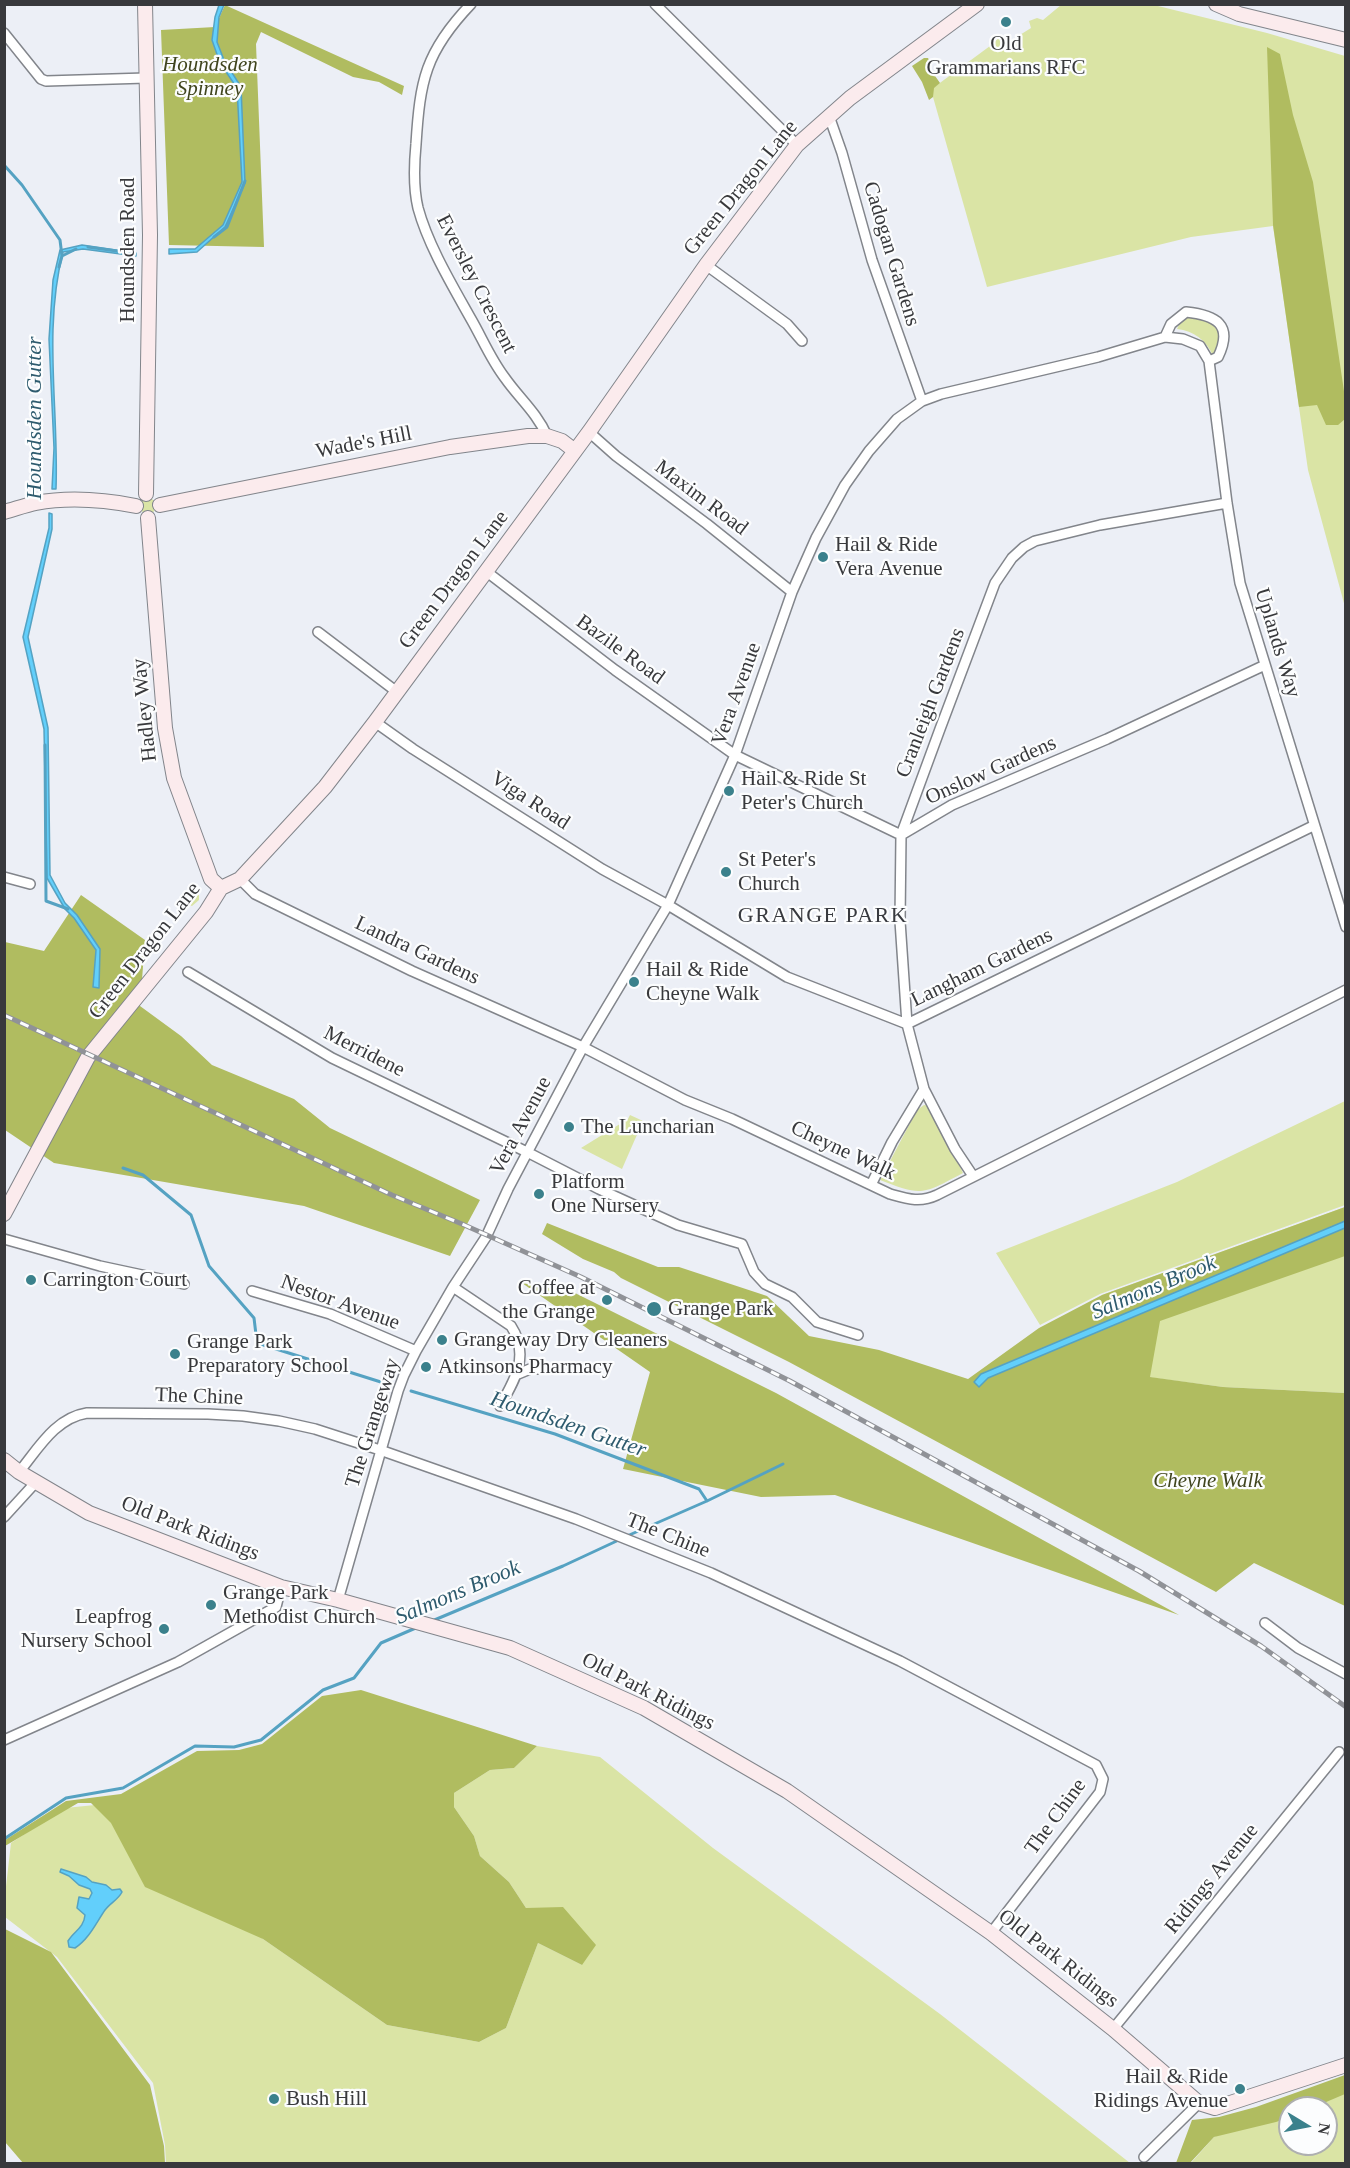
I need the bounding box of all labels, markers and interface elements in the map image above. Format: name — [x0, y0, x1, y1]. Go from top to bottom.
marker: Old Grammarians RFC — [999, 15, 1013, 29]
place label: Old Grammarians RFC — [926, 31, 1086, 81]
park label: Houndsden Spinney — [162, 52, 258, 102]
street label: Green Dragon Lane — [679, 115, 803, 261]
street label: Houndsden Road — [115, 177, 141, 323]
street label: Cadogan Gardens — [857, 179, 925, 329]
street label: Eversley Crescent — [430, 210, 522, 358]
water label: Houndsden Gutter — [22, 336, 48, 500]
street label: Wade's Hill — [314, 421, 414, 465]
street label: Maxim Road — [649, 455, 753, 541]
street label: Green Dragon Lane — [394, 506, 514, 654]
place label: Hail & Ride Vera Avenue — [835, 532, 942, 582]
marker: Hail & Ride Vera Avenue — [816, 550, 830, 564]
street label: Uplands Way — [1248, 585, 1306, 701]
street label: Bazile Road — [571, 609, 669, 691]
street label: Cranleigh Gardens — [891, 625, 971, 781]
street label: Vera Avenue — [707, 639, 767, 749]
street label: Hadley Way — [127, 657, 163, 763]
street label: Onslow Gardens — [922, 731, 1060, 811]
street label: Viga Road — [486, 766, 574, 836]
place label: Hail & Ride St Peter's Church — [741, 766, 866, 816]
marker: Hail & Ride St Peter's Church — [722, 784, 736, 798]
place label: St Peter's Church — [738, 847, 816, 897]
marker: St Peter's Church — [719, 865, 733, 879]
street label: Green Dragon Lane — [84, 878, 206, 1024]
district label: GRANGE PARK — [738, 903, 908, 929]
street label: Landra Gardens — [351, 911, 483, 991]
street label: Langham Gardens — [907, 923, 1057, 1013]
place label: Hail & Ride Cheyne Walk — [646, 957, 759, 1007]
marker: Hail & Ride Cheyne Walk — [627, 975, 641, 989]
street label: Merridene — [319, 1021, 409, 1083]
street label: Vera Avenue — [485, 1073, 557, 1179]
place label: The Luncharian — [581, 1114, 715, 1140]
street label: Cheyne Walk — [786, 1116, 900, 1186]
marker: The Luncharian — [562, 1120, 576, 1134]
place label: Platform One Nursery — [551, 1169, 659, 1219]
marker: Platform One Nursery — [532, 1187, 546, 1201]
water label: Salmons Brook — [1088, 1250, 1220, 1326]
place label: Carrington Court — [43, 1267, 187, 1293]
street label: Nestor Avenue — [277, 1270, 403, 1336]
marker: Carrington Court — [24, 1273, 38, 1287]
place label: Coffee at the Grange — [502, 1275, 595, 1325]
marker: Coffee at the Grange — [600, 1293, 614, 1307]
place label: Grange Park — [668, 1296, 774, 1322]
marker: Grange Park — [645, 1300, 663, 1318]
place label: Grangeway Dry Cleaners — [454, 1327, 667, 1353]
place label: Grange Park Preparatory School — [187, 1329, 349, 1379]
marker: Grangeway Dry Cleaners — [435, 1333, 449, 1347]
marker: Grange Park Preparatory School — [168, 1347, 182, 1361]
place label: Atkinsons Pharmacy — [438, 1354, 612, 1380]
street label: The Grangeway — [340, 1355, 406, 1491]
marker: Atkinsons Pharmacy — [419, 1360, 433, 1374]
street label: The Chine — [155, 1383, 243, 1411]
water label: Houndsden Gutter — [487, 1386, 649, 1464]
park label: Cheyne Walk — [1153, 1468, 1263, 1494]
street label: Old Park Ridings — [117, 1491, 263, 1567]
street label: The Chine — [622, 1508, 714, 1564]
water label: Salmons Brook — [392, 1555, 524, 1631]
place label: Grange Park Methodist Church — [223, 1580, 375, 1630]
marker: Grange Park Methodist Church — [204, 1598, 218, 1612]
place label: Leapfrog Nursery School — [21, 1604, 152, 1654]
marker: Leapfrog Nursery School — [157, 1622, 171, 1636]
street label: Old Park Ridings — [577, 1648, 719, 1736]
street label: The Chine — [1020, 1774, 1092, 1860]
street label: Ridings Avenue — [1160, 1819, 1264, 1939]
street label: Old Park Ridings — [993, 1904, 1123, 2014]
place label: Hail & Ride Ridings Avenue — [1094, 2064, 1228, 2114]
marker: Hail & Ride Ridings Avenue — [1233, 2082, 1247, 2096]
place label: Bush Hill — [286, 2086, 367, 2112]
marker: Bush Hill — [267, 2092, 281, 2106]
north arrow — [1278, 2096, 1338, 2156]
text: N — [1315, 2122, 1334, 2136]

